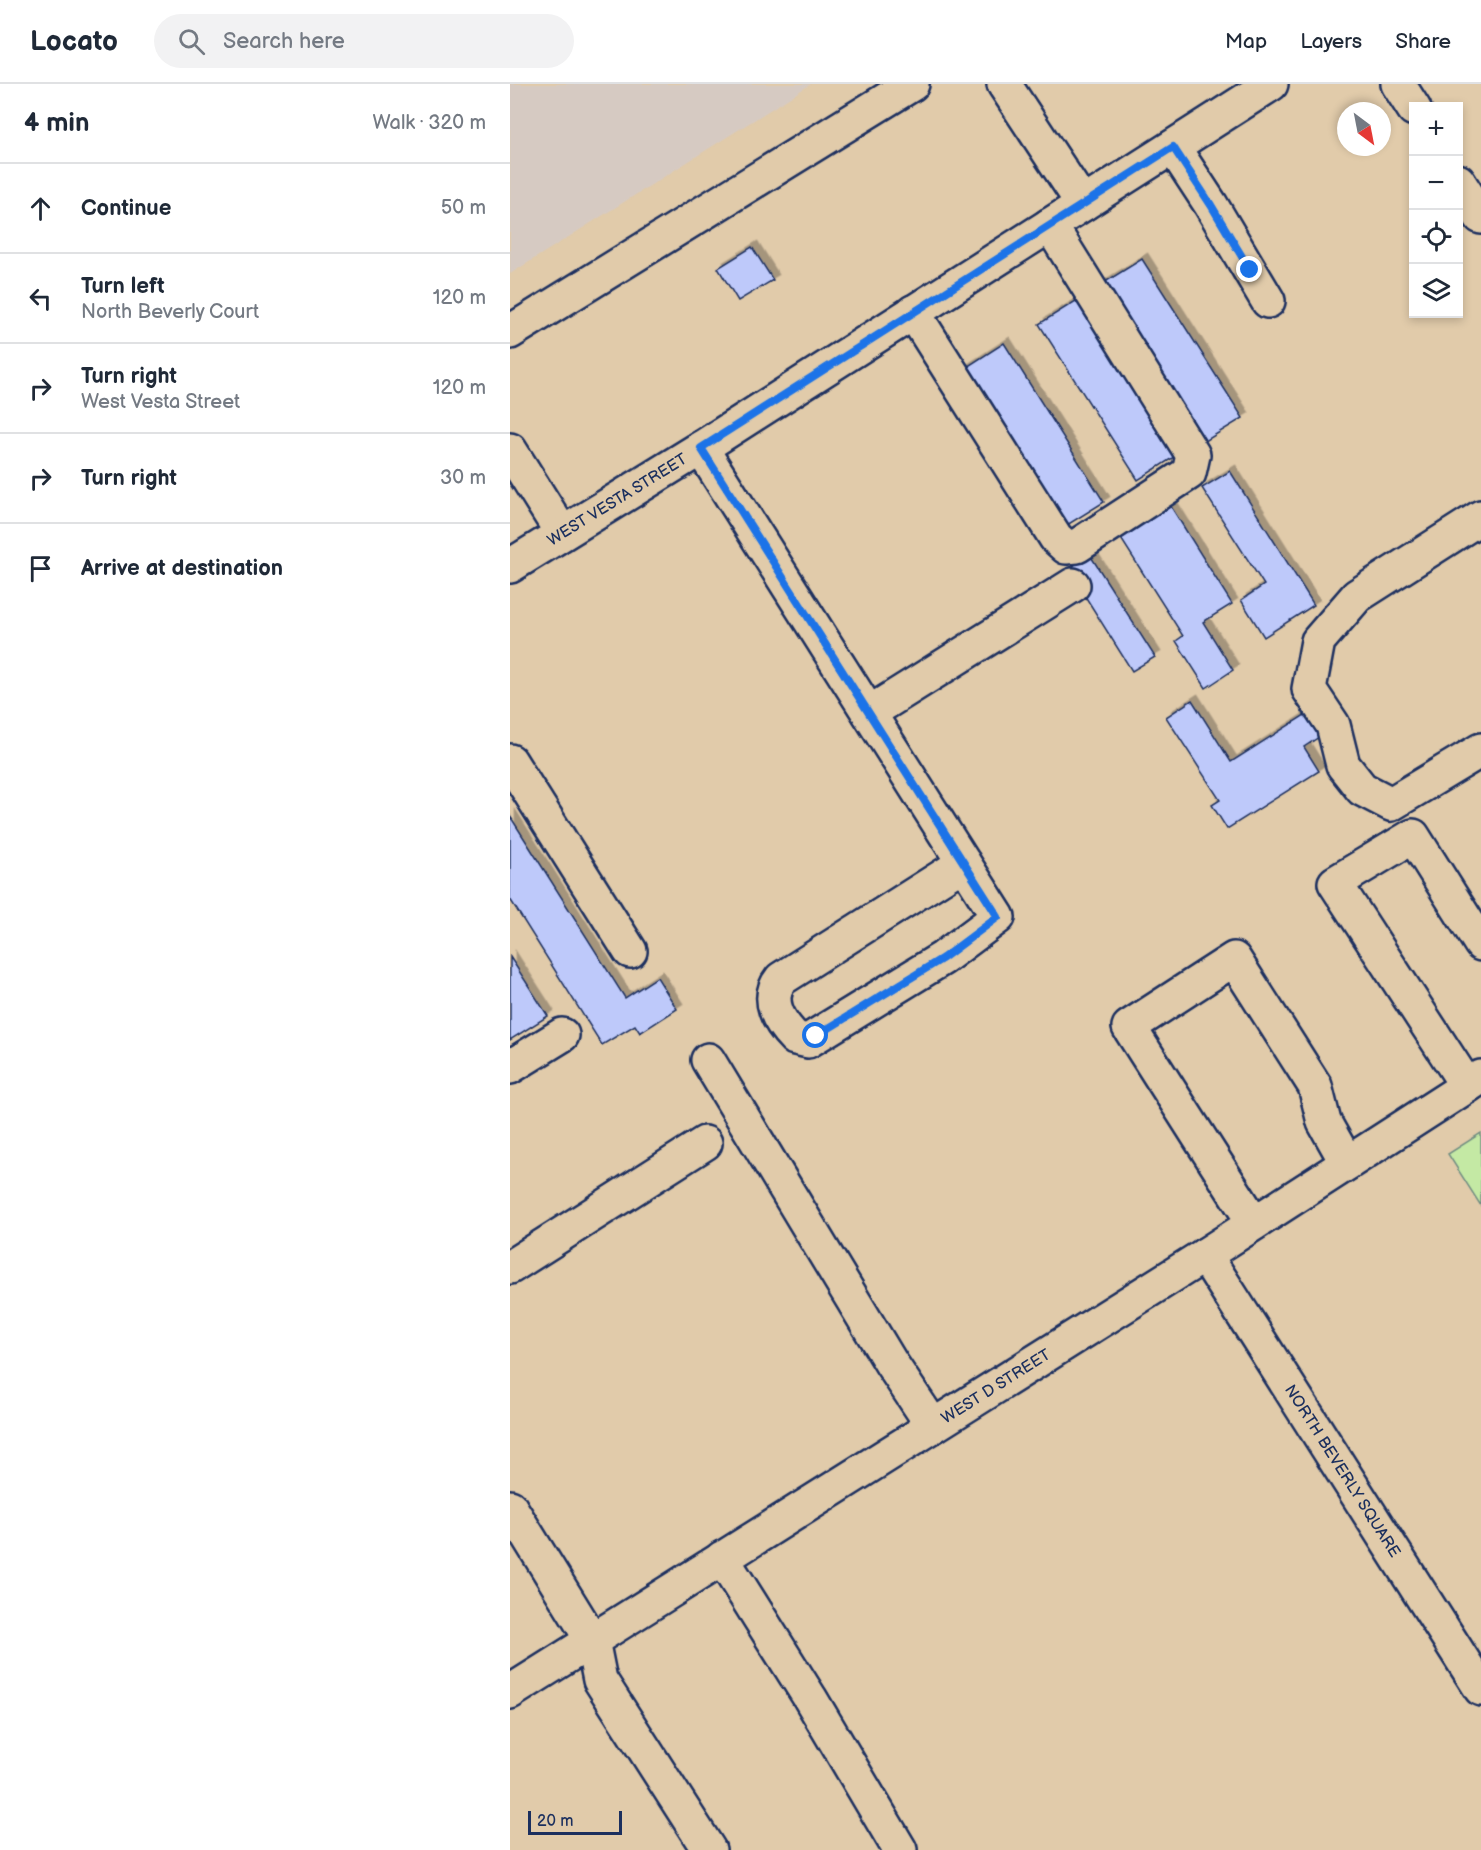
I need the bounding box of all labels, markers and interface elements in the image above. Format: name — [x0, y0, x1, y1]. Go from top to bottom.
search box — [154, 14, 574, 68]
text: Locato — [30, 25, 118, 58]
icon: search — [175, 25, 208, 58]
text: Search here — [223, 28, 345, 55]
text: Map — [1225, 29, 1267, 54]
text: Layers — [1300, 29, 1362, 54]
text: Share — [1395, 29, 1451, 54]
north arrow — [1337, 102, 1391, 156]
map controls — [1409, 102, 1463, 318]
button: + — [1409, 102, 1463, 156]
text: 4 min — [24, 108, 89, 139]
text: Walk · 320 m — [372, 111, 486, 135]
button: − — [1409, 156, 1463, 210]
icon: ahead — [24, 192, 57, 225]
text: Continue — [81, 195, 171, 222]
text: 50 m — [441, 196, 486, 220]
button: locate — [1409, 210, 1463, 264]
route end — [1236, 256, 1262, 282]
button: layers — [1409, 264, 1463, 318]
text: Turn left — [81, 273, 165, 300]
icon: left — [24, 282, 57, 315]
text: 120 m — [433, 286, 486, 310]
text: North Beverly Court — [81, 300, 259, 324]
text: Turn right — [81, 363, 177, 390]
icon: right — [24, 372, 57, 405]
text: 120 m — [433, 376, 486, 400]
text: West Vesta Street — [81, 390, 240, 414]
street label: WEST VESTA STREET — [544, 449, 691, 550]
icon: right — [24, 462, 57, 495]
text: Turn right — [81, 465, 177, 492]
text: 30 m — [440, 466, 486, 490]
icon: arrive — [24, 552, 57, 585]
text: Arrive at destination — [81, 555, 283, 582]
route start — [802, 1022, 828, 1048]
street label: WEST D STREET — [938, 1345, 1054, 1428]
street label: NORTH BEVERLY SQUARE — [1280, 1381, 1404, 1561]
scale bar — [528, 1808, 622, 1836]
text: 20 m — [537, 1812, 573, 1831]

